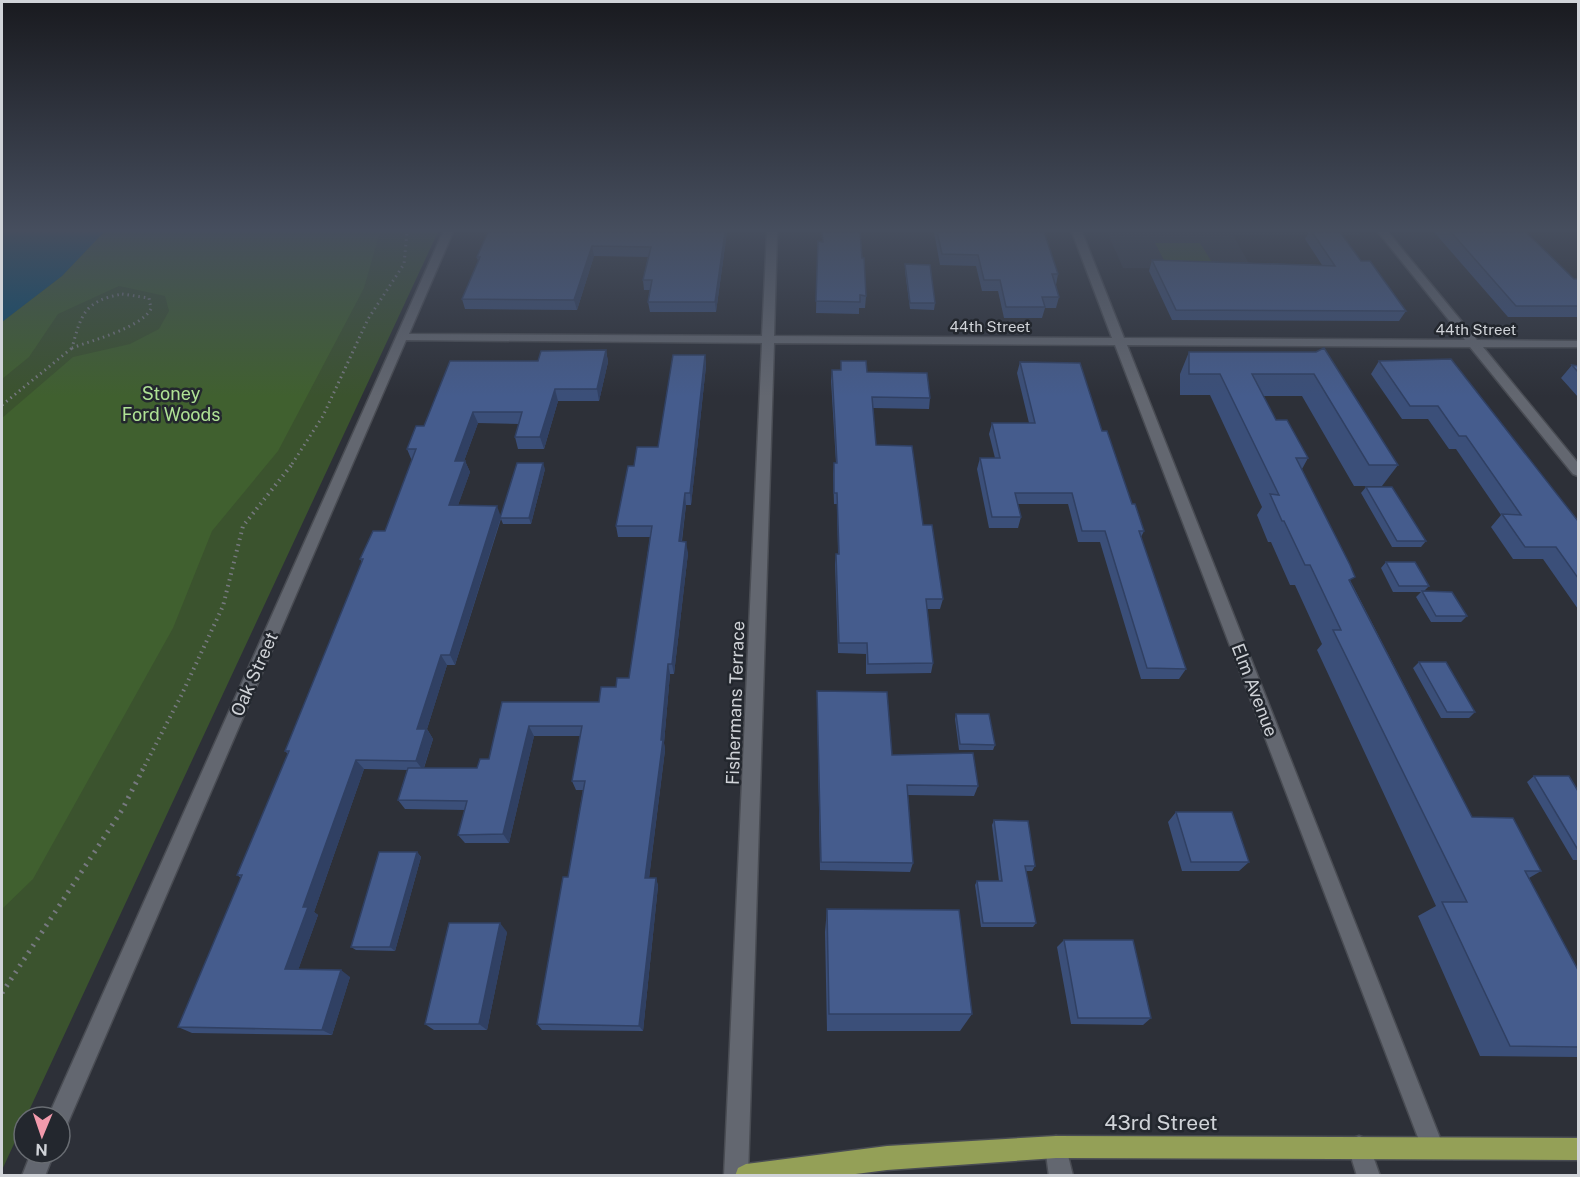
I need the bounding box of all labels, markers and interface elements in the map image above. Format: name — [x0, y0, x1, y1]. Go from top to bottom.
street label: 44th Street — [950, 318, 1031, 335]
street label: 44th Street — [1436, 321, 1517, 338]
park label: Stoney Ford Woods — [122, 383, 220, 425]
street label: Fishermans Terrace — [722, 621, 748, 785]
street label: Oak Street — [226, 629, 282, 719]
street label: Elm Avenue — [1228, 640, 1282, 740]
north arrow — [12, 1105, 72, 1165]
street label: 43rd Street — [1104, 1110, 1218, 1135]
text: N — [35, 1140, 48, 1159]

